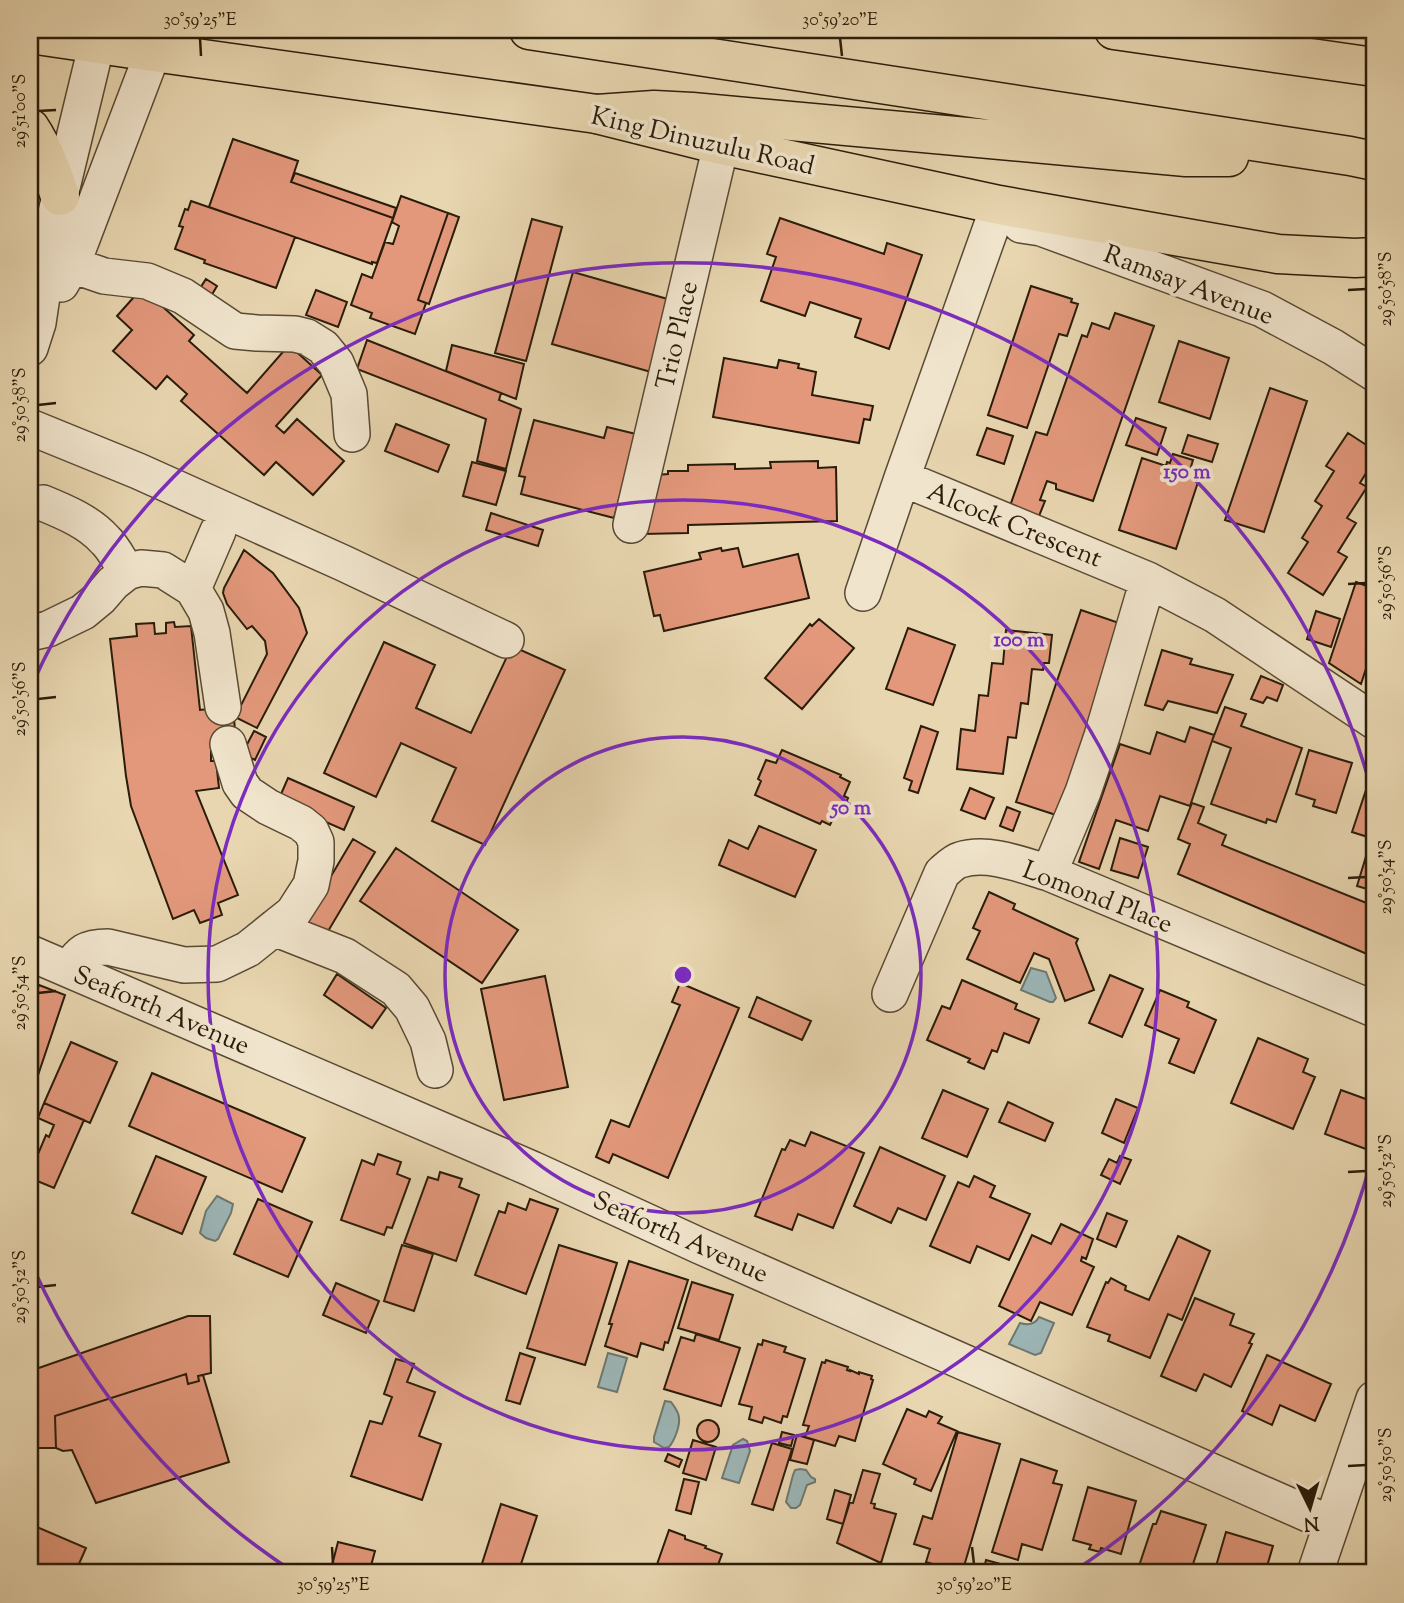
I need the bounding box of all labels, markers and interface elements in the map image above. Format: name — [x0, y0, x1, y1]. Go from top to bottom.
text: 30°59'25"E — [163, 8, 237, 34]
text: 30°59'20"E — [802, 8, 878, 34]
text: 29°51'00"S — [8, 74, 34, 148]
street label: King Dinuzulu Road — [587, 99, 818, 186]
street label: Ramsay Avenue — [1098, 237, 1278, 336]
text: 29°50'58"S — [1374, 252, 1400, 327]
street label: Trio Place — [648, 278, 709, 393]
text: 29°50'58"S — [8, 368, 34, 443]
text: 150 m — [1163, 458, 1211, 488]
street label: Alcock Crescent — [921, 474, 1107, 578]
text: 29°50'56"S — [1374, 546, 1400, 620]
text: 100 m — [994, 626, 1045, 656]
text: 29°50'56"S — [8, 662, 34, 736]
text: 50 m — [829, 794, 872, 824]
text: 29°50'54"S — [1374, 840, 1400, 914]
street label: Lomond Place — [1017, 853, 1178, 944]
text: 29°50'54"S — [8, 956, 34, 1030]
street label: Seaforth Avenue — [67, 957, 255, 1065]
centre of rings — [671, 963, 695, 987]
text: 29°50'52"S — [1374, 1134, 1400, 1208]
street label: Seaforth Avenue — [586, 1183, 774, 1294]
text: 29°50'52"S — [8, 1250, 34, 1324]
text: 29°50'50"S — [1374, 1428, 1400, 1503]
north arrow — [1274, 1474, 1344, 1544]
text: N — [1303, 1508, 1320, 1537]
text: 30°59'25"E — [296, 1573, 370, 1599]
text: 30°59'20"E — [936, 1573, 1012, 1599]

